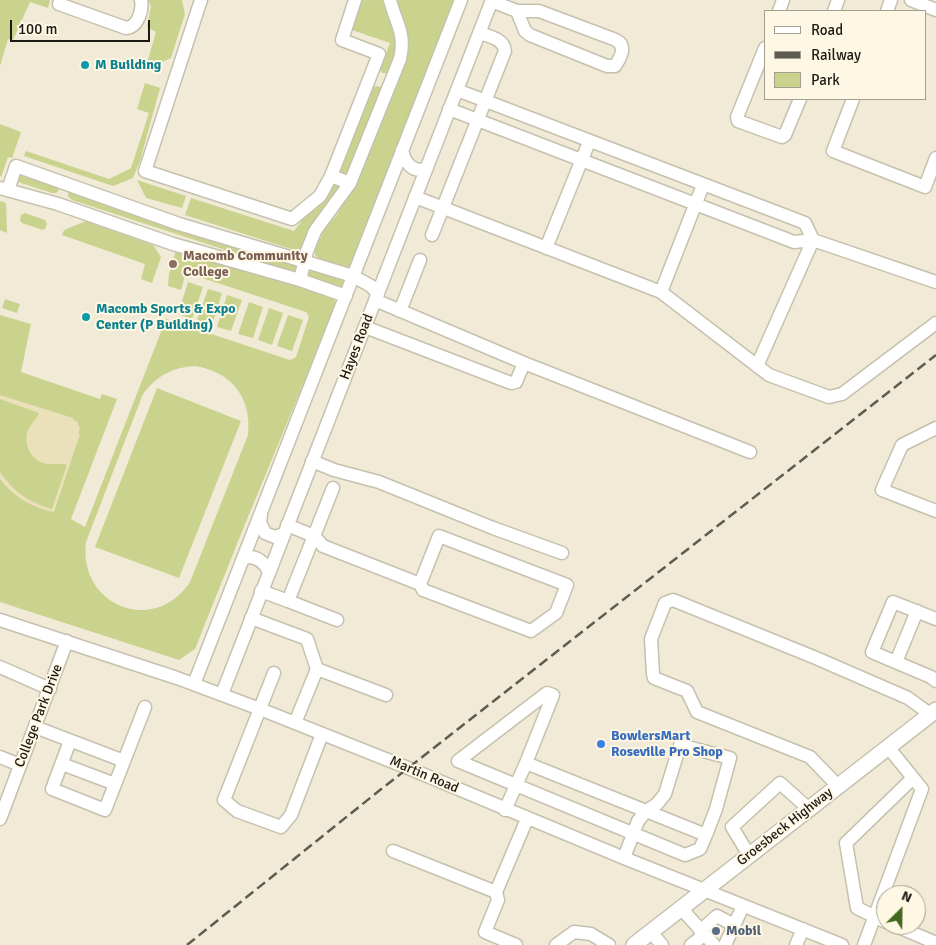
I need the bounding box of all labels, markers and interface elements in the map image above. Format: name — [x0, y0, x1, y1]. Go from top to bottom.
scale bar — [12, 10, 152, 42]
legend — [764, 10, 926, 100]
text: 100 m — [18, 20, 58, 38]
text: Road — [811, 21, 843, 39]
text: Railway — [811, 46, 861, 64]
place label: M Building — [95, 57, 161, 73]
marker: M Building — [79, 59, 91, 71]
text: Park — [811, 71, 840, 89]
place label: Macomb Community College — [183, 248, 308, 280]
marker: Macomb Community College — [167, 258, 179, 270]
place label: Macomb Sports & Expo Center (P Building) — [96, 301, 236, 334]
marker: Macomb Sports & Expo Center (P Building) — [80, 311, 92, 323]
street label: Hayes Road — [337, 312, 377, 382]
street label: College Park Drive — [12, 662, 66, 770]
place label: BowlersMart Roseville Pro Shop — [611, 728, 723, 760]
marker: BowlersMart Roseville Pro Shop — [595, 738, 607, 750]
street label: Martin Road — [387, 753, 461, 797]
street label: Groesbeck Highway — [734, 784, 836, 870]
north arrow — [876, 885, 926, 935]
text: N — [899, 887, 914, 906]
place label: Mobil — [726, 923, 761, 939]
marker: Mobil — [710, 925, 722, 937]

